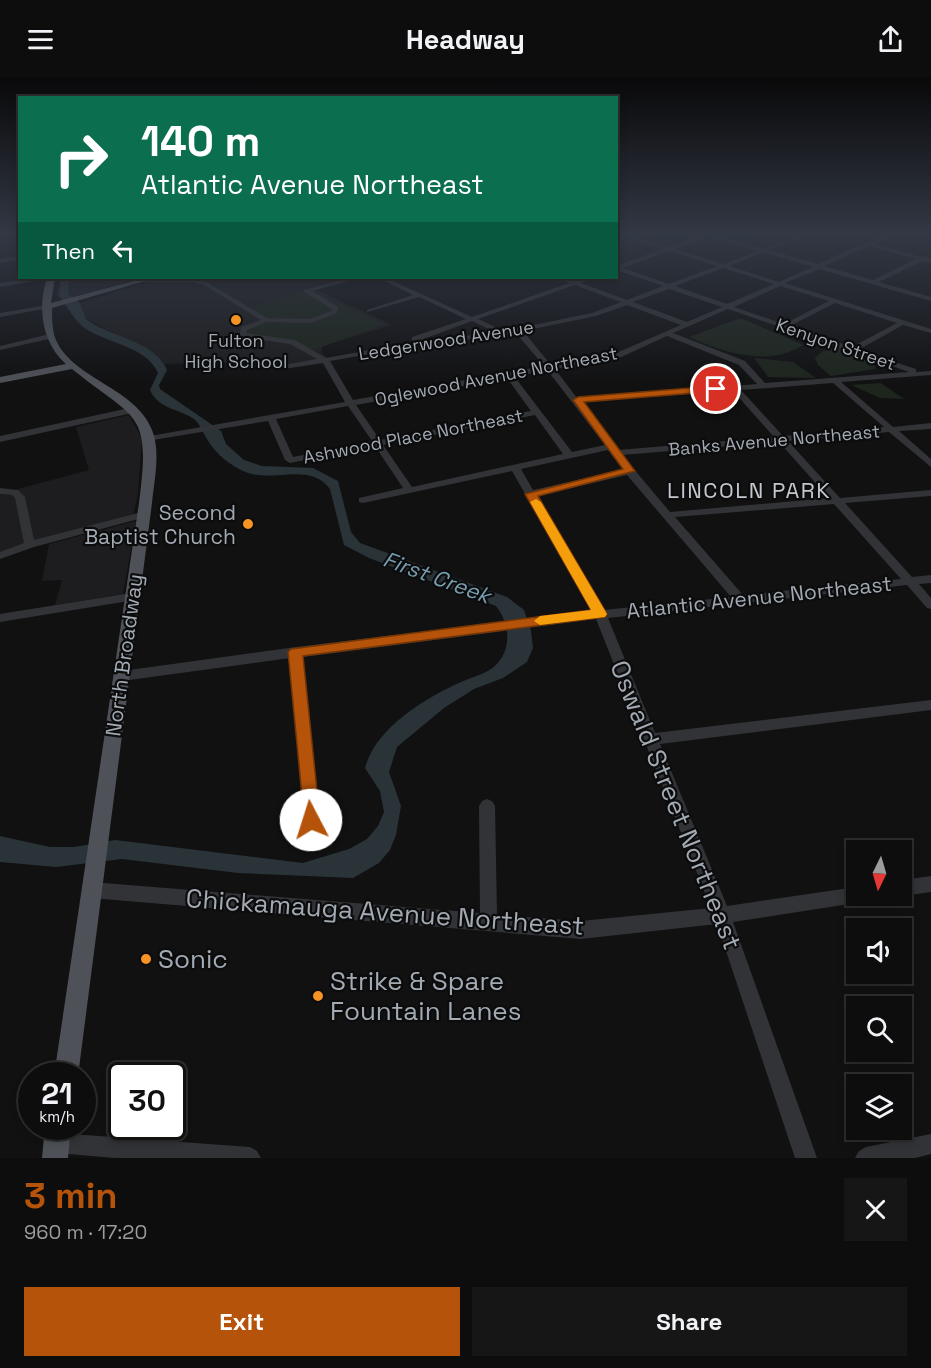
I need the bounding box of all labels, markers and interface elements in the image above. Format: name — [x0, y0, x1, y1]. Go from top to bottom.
text: Headway — [406, 22, 525, 57]
icon: menu — [24, 23, 57, 56]
icon: share — [874, 23, 907, 56]
text: 140 m — [141, 115, 260, 168]
icon: right — [42, 120, 120, 198]
text: Atlantic Avenue Northeast — [141, 167, 484, 202]
icon: left — [107, 234, 140, 267]
text: Then — [42, 237, 95, 265]
marker: Fulton High School — [229, 313, 243, 327]
street label: Kenyon Street — [773, 313, 899, 375]
street label: Ledgerwood Avenue — [357, 315, 535, 365]
place label: Fulton High School — [185, 329, 287, 373]
street label: Oglewood Avenue Northeast — [373, 341, 619, 411]
pin — [690, 363, 741, 414]
icon: arrive — [699, 372, 732, 405]
street label: Ashwood Place Northeast — [301, 403, 525, 469]
street label: Banks Avenue Northeast — [667, 419, 881, 461]
district label: LINCOLN PARK — [667, 476, 831, 504]
place label: Second Baptist Church — [84, 499, 236, 550]
marker: Second Baptist Church — [241, 517, 255, 531]
water label: First Creek — [379, 545, 497, 610]
street label: Atlantic Avenue Northeast — [625, 570, 893, 624]
street label: North Broadway — [99, 572, 149, 738]
street label: Oswald Street Northeast — [602, 655, 750, 955]
position arrow — [279, 788, 343, 852]
north arrow — [846, 840, 912, 906]
map controls — [846, 840, 912, 1140]
street label: Chickamauga Avenue Northeast — [185, 881, 585, 943]
button: sound — [846, 918, 912, 984]
place label: Sonic — [158, 942, 228, 976]
marker: Sonic — [139, 952, 153, 966]
place label: Strike & Spare Fountain Lanes — [330, 964, 521, 1028]
marker: Strike & Spare Fountain Lanes — [311, 989, 325, 1003]
button: search — [846, 996, 912, 1062]
speed limit sign: 30 — [108, 1062, 186, 1140]
text: 21 — [41, 1074, 73, 1113]
button: layers — [846, 1074, 912, 1140]
text: km/h — [39, 1107, 75, 1126]
text: 3 min — [24, 1173, 118, 1219]
button: close — [844, 1178, 907, 1241]
text: 960 m · 17:20 — [24, 1219, 147, 1245]
button: Exit — [24, 1287, 460, 1356]
button: Share — [472, 1287, 907, 1356]

